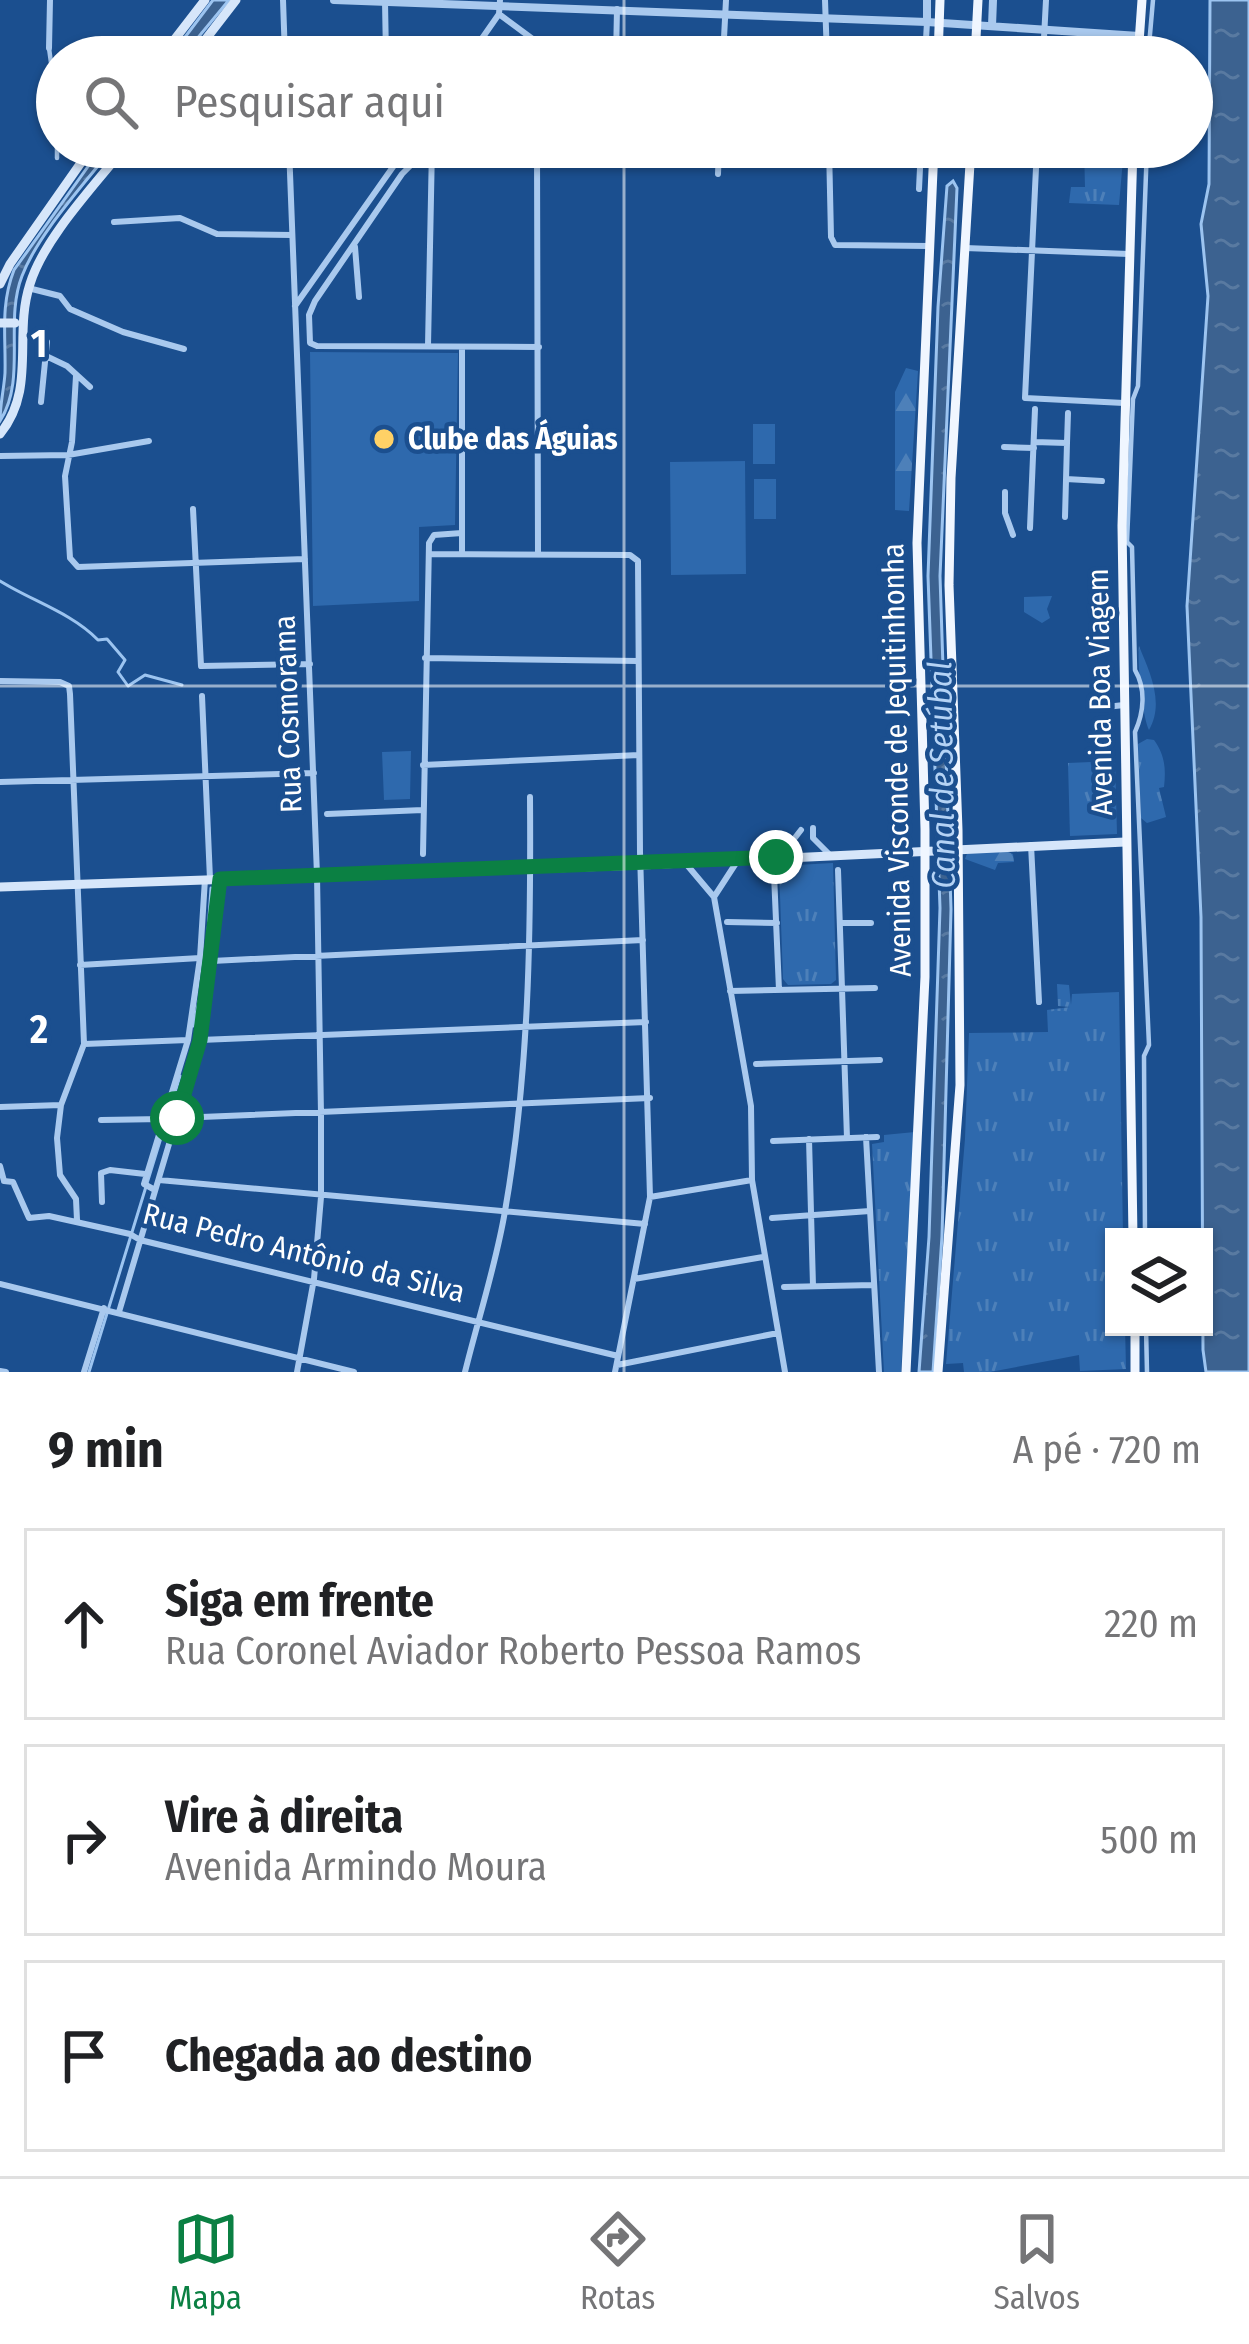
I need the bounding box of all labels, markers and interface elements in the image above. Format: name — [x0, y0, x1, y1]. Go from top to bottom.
search box — [36, 36, 1213, 168]
icon: search — [78, 69, 144, 135]
text: Pesquisar aqui — [174, 75, 445, 129]
text: 1 — [31, 321, 47, 367]
place label: Clube das Águias — [408, 419, 618, 457]
marker: Clube das Águias — [371, 426, 397, 452]
street label: Avenida Visconde de Jequitinhonha — [875, 543, 919, 977]
street label: Avenida Boa Viagem — [1080, 568, 1120, 816]
street label: Rua Cosmorama — [267, 614, 309, 814]
water label: Canal de Setúbal — [920, 661, 964, 889]
route end — [749, 830, 803, 884]
text: 2 — [29, 1007, 48, 1053]
route start — [150, 1091, 204, 1145]
street label: Rua Pedro Antônio da Silva — [139, 1196, 469, 1310]
map controls — [1105, 1228, 1213, 1336]
button: layers — [1105, 1228, 1213, 1336]
text: 9 min — [48, 1419, 164, 1481]
text: A pé · 720 m — [1013, 1427, 1201, 1473]
text: Siga em frente — [165, 1574, 434, 1628]
icon: ahead — [51, 1591, 117, 1657]
text: 220 m — [1104, 1601, 1198, 1647]
text: Rua Coronel Aviador Roberto Pessoa Ramos — [165, 1628, 861, 1674]
text: Vire à direita — [165, 1790, 403, 1844]
icon: right — [51, 1807, 117, 1873]
text: 500 m — [1100, 1817, 1198, 1863]
text: Avenida Armindo Moura — [165, 1844, 547, 1890]
icon: arrive — [51, 2023, 117, 2089]
text: Chegada ao destino — [165, 2029, 532, 2083]
tab: Mapa — [169, 2206, 242, 2318]
tab: Rotas — [580, 2206, 655, 2318]
tab: Salvos — [993, 2206, 1080, 2318]

